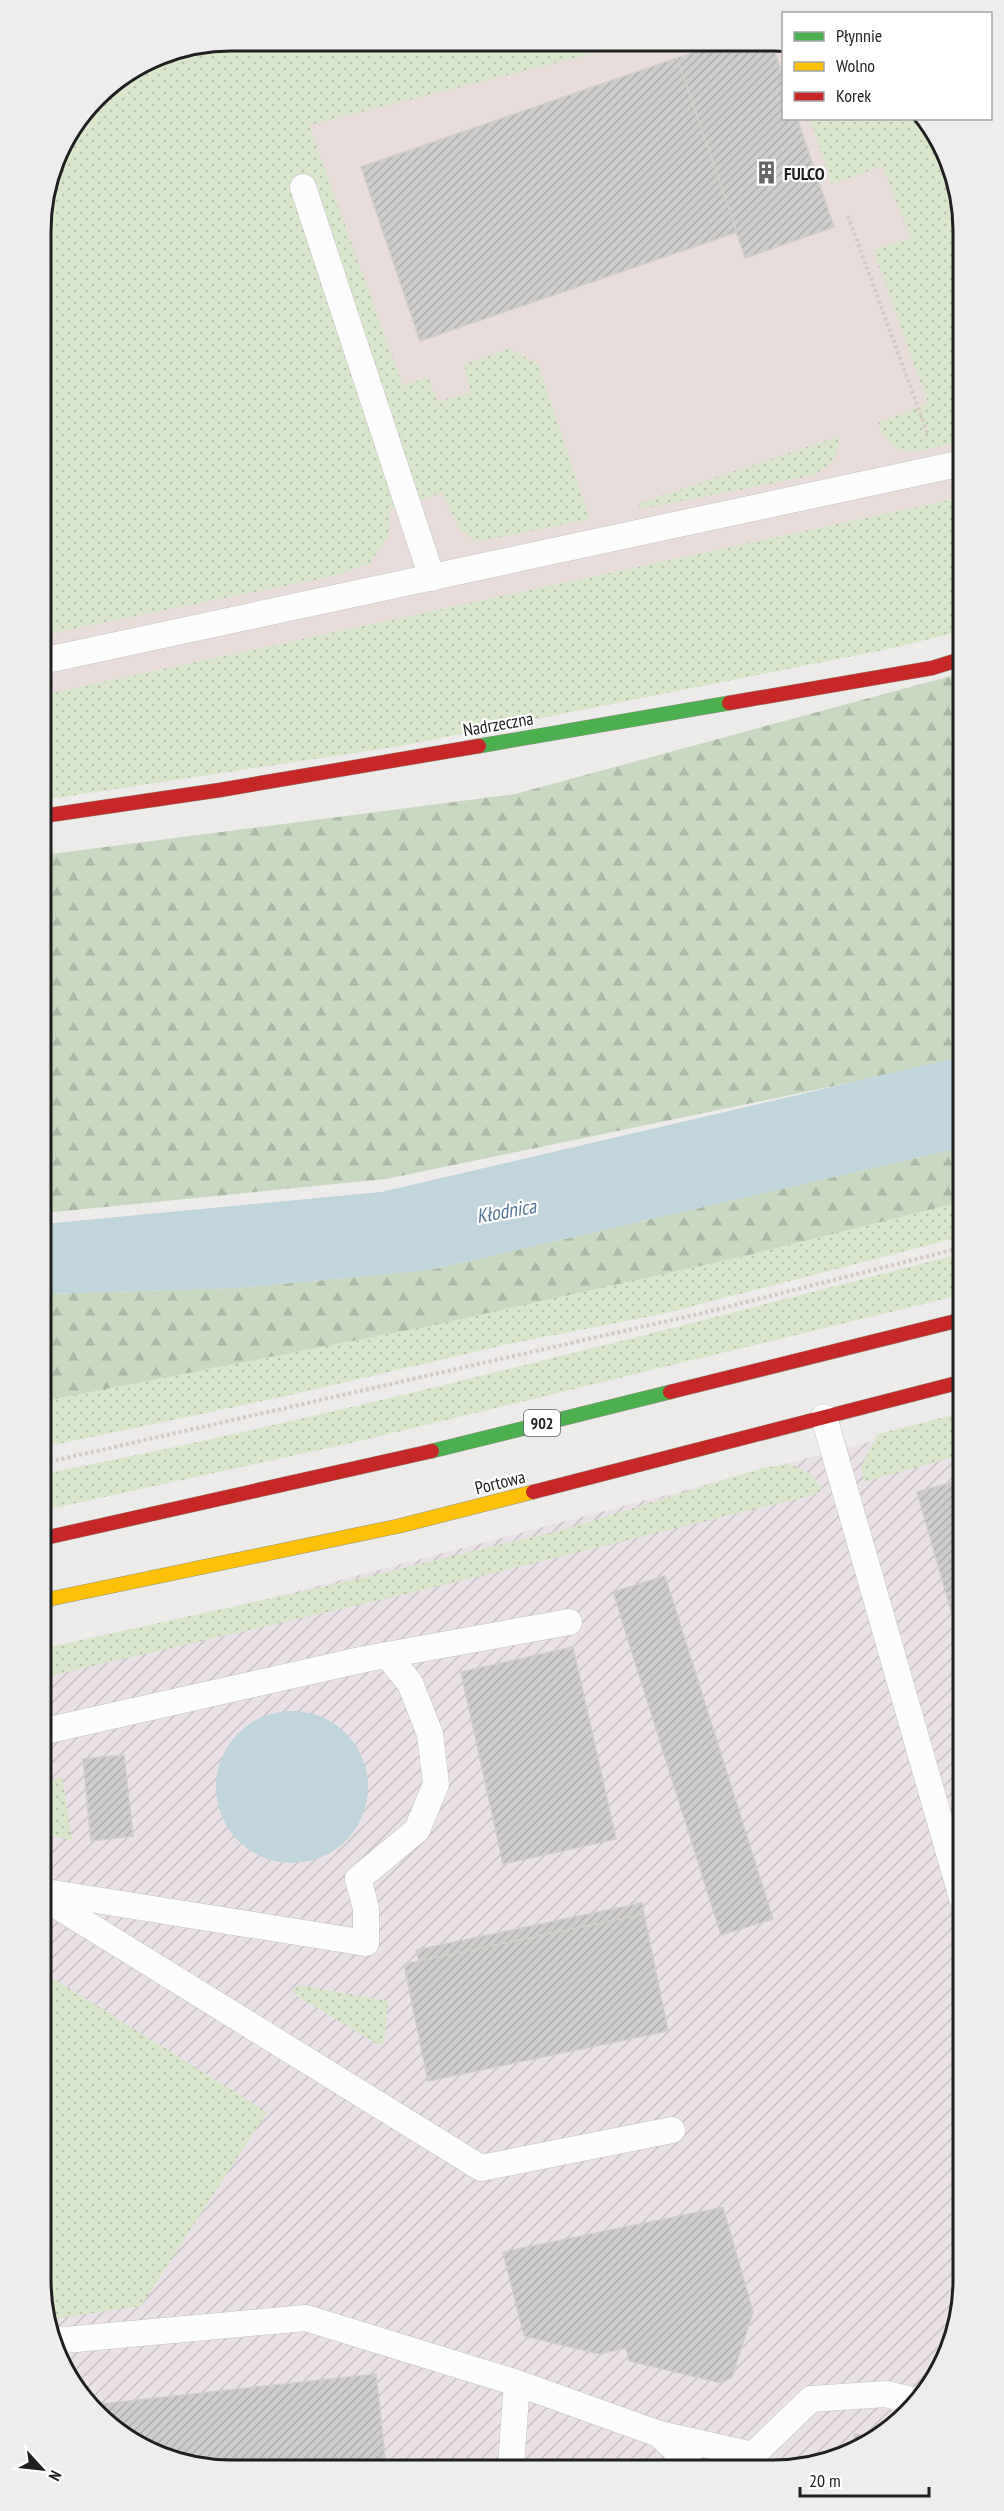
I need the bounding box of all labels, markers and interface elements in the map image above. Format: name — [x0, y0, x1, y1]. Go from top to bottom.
legend — [782, 12, 992, 120]
text: Płynnie — [836, 24, 882, 47]
text: Wolno — [836, 54, 875, 77]
text: Korek — [836, 84, 871, 107]
building icon: FULCO — [753, 160, 779, 186]
place label: FULCO — [784, 162, 825, 185]
street label: Nadrzeczna — [461, 707, 535, 741]
water label: Kłodnica — [474, 1193, 539, 1229]
road number: 902 — [524, 1410, 560, 1436]
street label: Portowa — [472, 1465, 528, 1499]
north arrow — [12, 2439, 72, 2499]
scale bar — [800, 2460, 929, 2498]
text: N — [44, 2467, 66, 2484]
text: 20 m — [809, 2469, 841, 2492]

